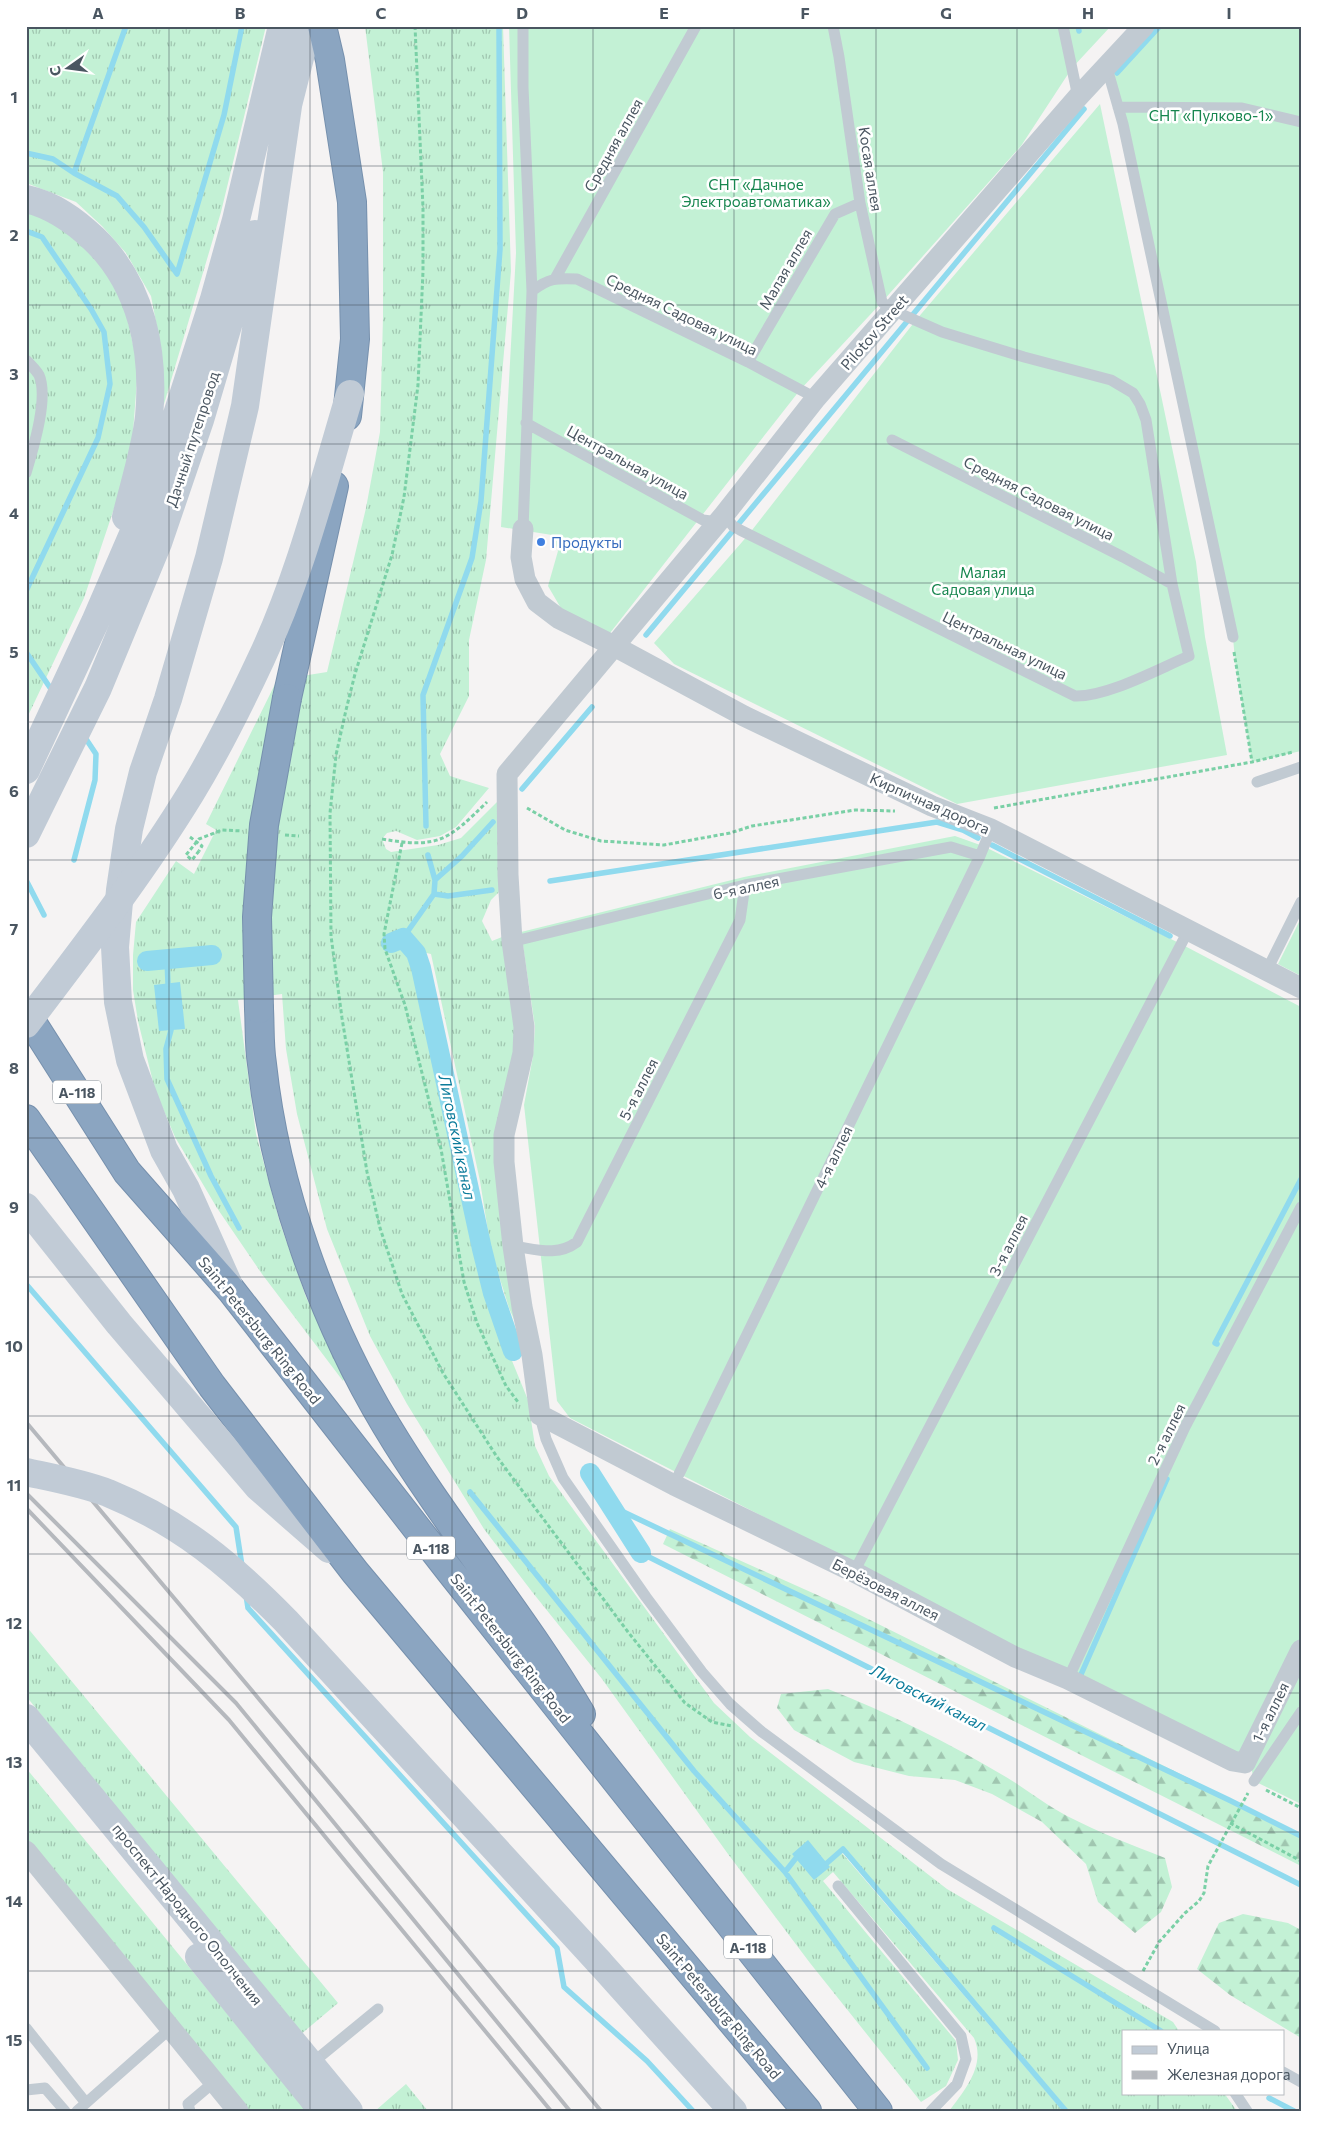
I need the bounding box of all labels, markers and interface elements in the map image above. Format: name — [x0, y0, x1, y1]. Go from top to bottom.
text: A — [92, 3, 104, 22]
text: B — [235, 3, 246, 22]
text: C — [376, 3, 387, 22]
text: D — [516, 3, 528, 22]
text: E — [659, 3, 669, 22]
text: F — [800, 3, 810, 22]
text: G — [940, 3, 952, 22]
text: H — [1082, 3, 1094, 22]
text: I — [1226, 3, 1232, 22]
north arrow — [42, 42, 92, 92]
text: С — [45, 65, 64, 78]
text: 1 — [10, 87, 18, 106]
street label: Средняя аллея — [580, 95, 646, 195]
park label: СНТ «Пулково-1» — [1149, 106, 1274, 124]
street label: Косая аллея — [855, 125, 887, 213]
park label: СНТ «Дачное Электроавтоматика» — [681, 175, 831, 210]
text: 2 — [9, 225, 19, 244]
street label: Малая аллея — [755, 225, 815, 313]
street label: Средняя Садовая улица — [603, 269, 761, 359]
street label: Pilotov Street — [836, 291, 912, 373]
text: 3 — [9, 364, 19, 383]
street label: Дачный путепровод — [162, 369, 222, 509]
street label: Центральная улица — [564, 421, 692, 503]
street label: Средняя Садовая улица — [961, 452, 1117, 544]
text: 4 — [9, 503, 19, 522]
place label: Продукты — [551, 533, 622, 551]
marker: Продукты — [535, 536, 547, 548]
park label: Малая Садовая улица — [931, 563, 1035, 598]
street label: Центральная улица — [940, 607, 1070, 683]
text: 5 — [9, 642, 19, 661]
street label: Кирпичная дорога — [867, 768, 993, 838]
text: 6 — [9, 781, 19, 800]
street label: 6-я аллея — [711, 871, 781, 903]
text: 7 — [10, 919, 19, 938]
street label: 5-я аллея — [615, 1055, 661, 1123]
text: 8 — [9, 1058, 19, 1077]
water label: Лиговский канал — [435, 1072, 481, 1201]
road number: А-118 — [53, 1080, 101, 1104]
street label: 4-я аллея — [810, 1123, 856, 1191]
text: 9 — [9, 1197, 19, 1216]
street label: 3-я аллея — [985, 1211, 1031, 1279]
street label: Saint Petersburg Ring Road — [195, 1253, 325, 1407]
text: 10 — [5, 1336, 23, 1355]
street label: 2-я аллея — [1143, 1400, 1189, 1468]
text: 11 — [7, 1475, 21, 1494]
road number: А-118 — [407, 1536, 455, 1560]
street label: Берёзовая аллея — [830, 1554, 942, 1624]
street label: Saint Petersburg Ring Road — [447, 1570, 575, 1726]
text: 12 — [6, 1613, 22, 1632]
water label: Лиговский канал — [867, 1659, 990, 1734]
street label: 1-я аллея — [1248, 1679, 1292, 1745]
text: 13 — [6, 1752, 22, 1771]
street label: проспект Народного Ополчения — [109, 1820, 267, 2008]
text: 14 — [5, 1891, 23, 1910]
street label: Saint Petersburg Ring Road — [653, 1930, 785, 2082]
road number: А-118 — [724, 1935, 772, 1958]
text: 15 — [6, 2030, 22, 2049]
legend — [1122, 2030, 1284, 2094]
text: Улица — [1167, 2039, 1209, 2057]
text: Железная дорога — [1167, 2065, 1291, 2083]

